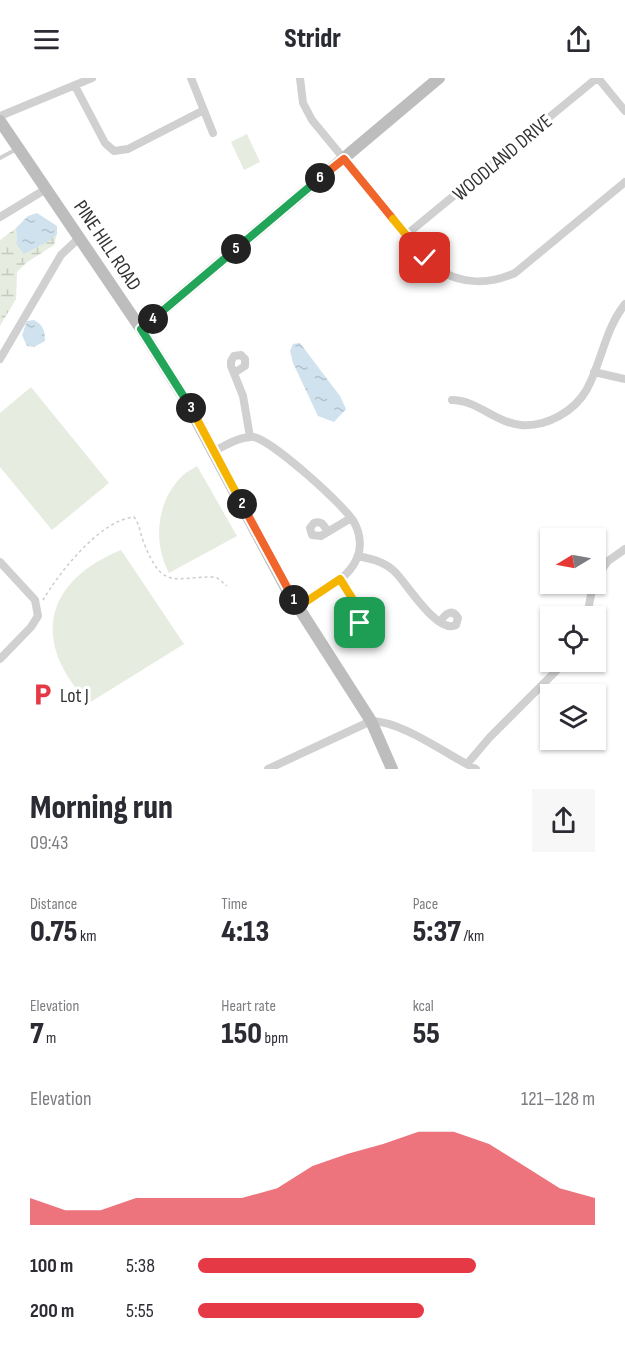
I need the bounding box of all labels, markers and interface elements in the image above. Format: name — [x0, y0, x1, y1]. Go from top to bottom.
icon: menu — [30, 23, 63, 56]
text: Stridr — [284, 23, 341, 55]
icon: share — [562, 23, 595, 56]
street label: WOODLAND DRIVE — [448, 109, 557, 206]
pin: 6 — [305, 163, 335, 193]
text: 6 — [316, 168, 324, 187]
street label: PINE HILL ROAD — [68, 196, 146, 295]
pin — [399, 232, 450, 283]
pin: 5 — [221, 234, 251, 264]
text: 5 — [232, 239, 240, 258]
icon: check — [408, 241, 441, 274]
pin: 4 — [138, 304, 168, 334]
text: 4 — [149, 309, 157, 328]
pin: 3 — [176, 393, 206, 423]
text: 3 — [187, 398, 195, 417]
pin: 2 — [227, 489, 257, 519]
text: 2 — [238, 494, 246, 513]
north arrow — [540, 528, 606, 594]
map controls — [540, 528, 606, 750]
pin: 1 — [279, 585, 309, 615]
text: 1 — [291, 590, 297, 609]
pin — [334, 597, 385, 648]
icon: arrive — [343, 606, 376, 639]
button: locate — [540, 606, 606, 672]
parking icon: Lot J — [29, 682, 55, 708]
place label: Lot J — [60, 684, 89, 708]
button: layers — [540, 684, 606, 750]
text: Morning run — [30, 788, 173, 828]
button: share — [532, 789, 595, 852]
text: 09:43 — [30, 831, 68, 855]
text: Distance — [30, 895, 77, 914]
text: Time — [221, 895, 248, 914]
text: Pace — [413, 895, 438, 914]
text: 0.75 — [30, 914, 77, 950]
text: 4:13 — [221, 914, 269, 950]
text: 5:37 — [413, 914, 461, 950]
text: km — [77, 927, 96, 946]
text: /km — [461, 927, 484, 946]
text: Elevation — [30, 997, 79, 1016]
text: Heart rate — [221, 997, 276, 1016]
text: kcal — [413, 997, 434, 1016]
text: 7 — [30, 1016, 44, 1052]
text: 150 — [221, 1016, 262, 1052]
text: 55 — [413, 1016, 440, 1052]
text: m — [44, 1029, 56, 1048]
text: bpm — [262, 1029, 288, 1048]
text: Elevation — [30, 1087, 92, 1111]
text: 121–128 m — [521, 1087, 595, 1111]
text: 100 m — [30, 1254, 73, 1278]
text: 5:38 — [126, 1254, 155, 1278]
text: 200 m — [30, 1299, 74, 1323]
text: 5:55 — [126, 1299, 154, 1323]

